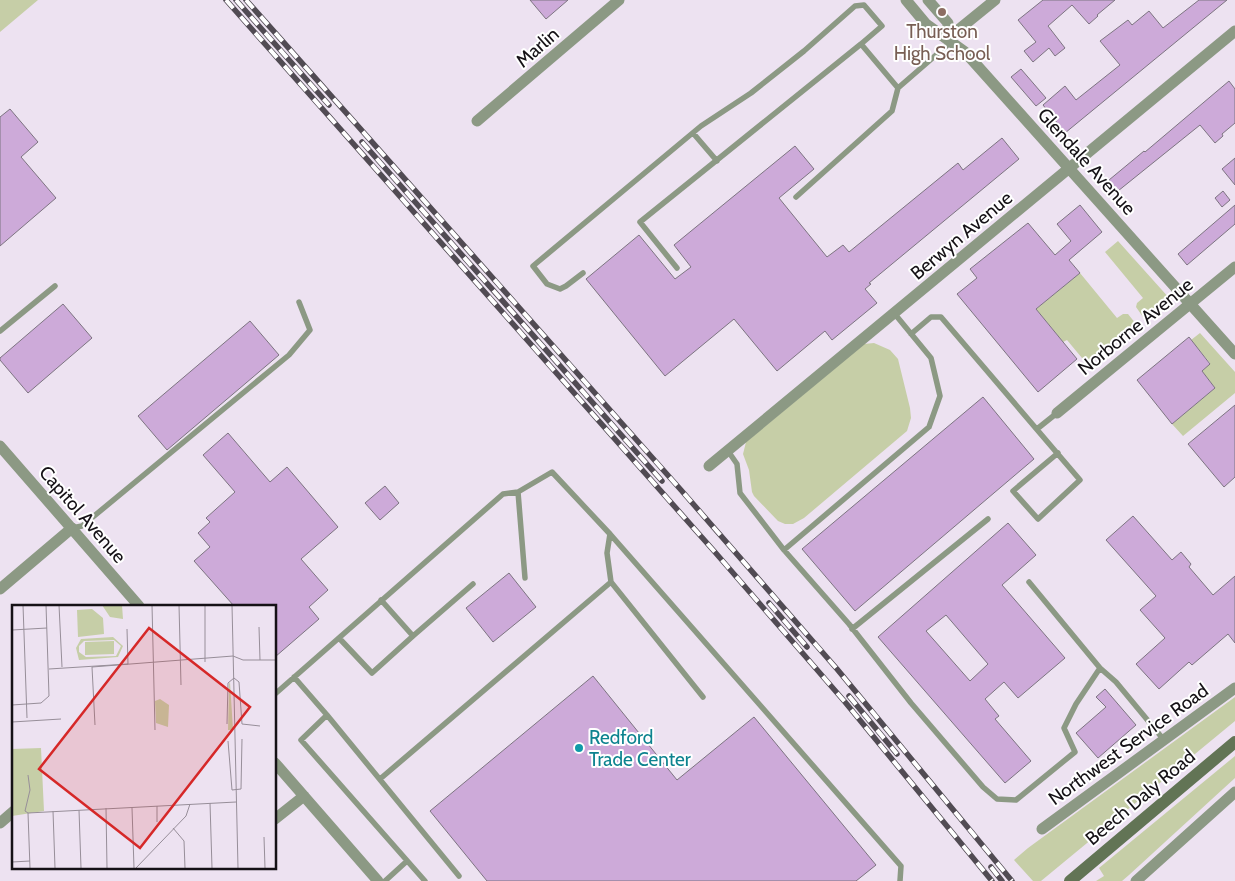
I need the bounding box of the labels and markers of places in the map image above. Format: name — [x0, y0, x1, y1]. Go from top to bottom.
marker: Thurston High School — [936, 6, 948, 18]
place label: Thurston High School — [894, 20, 991, 65]
place label: Redford Trade Center — [589, 726, 691, 771]
marker: Redford Trade Center — [573, 742, 585, 754]

